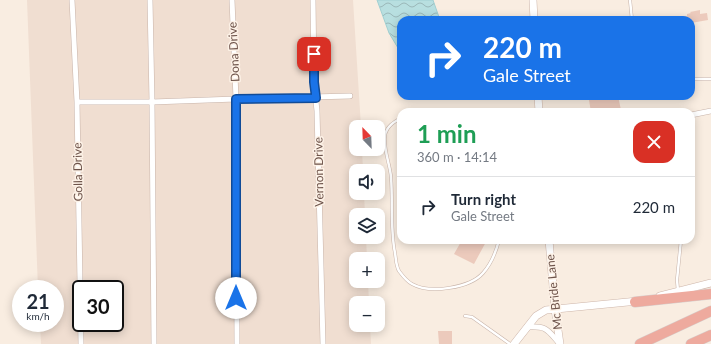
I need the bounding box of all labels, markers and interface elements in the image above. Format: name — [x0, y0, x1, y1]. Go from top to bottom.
street label: Dona Drive — [224, 22, 243, 82]
text: 220 m — [483, 30, 562, 64]
icon: right — [417, 32, 469, 84]
pin — [297, 37, 331, 71]
icon: arrive — [303, 43, 325, 65]
text: Gale Street — [483, 64, 571, 86]
text: 1 min — [417, 119, 477, 148]
north arrow — [349, 120, 385, 156]
map controls — [349, 120, 385, 332]
button: close — [633, 121, 675, 163]
street label: Vernon Drive — [310, 137, 327, 207]
street label: Golla Drive — [69, 142, 86, 202]
text: 360 m · 14:14 — [417, 149, 497, 165]
button: sound — [349, 164, 385, 200]
text: Turn right — [451, 190, 516, 208]
icon: right — [417, 196, 439, 218]
text: 220 m — [633, 198, 675, 216]
button: layers — [349, 208, 385, 244]
text: Gale Street — [451, 208, 514, 224]
button: + — [349, 252, 385, 288]
street label: Mc Bride Lane — [542, 254, 565, 331]
position arrow — [215, 277, 257, 319]
speed limit sign: 30 — [72, 280, 124, 332]
text: 21 — [26, 289, 50, 313]
button: − — [349, 296, 385, 332]
text: km/h — [26, 310, 50, 322]

